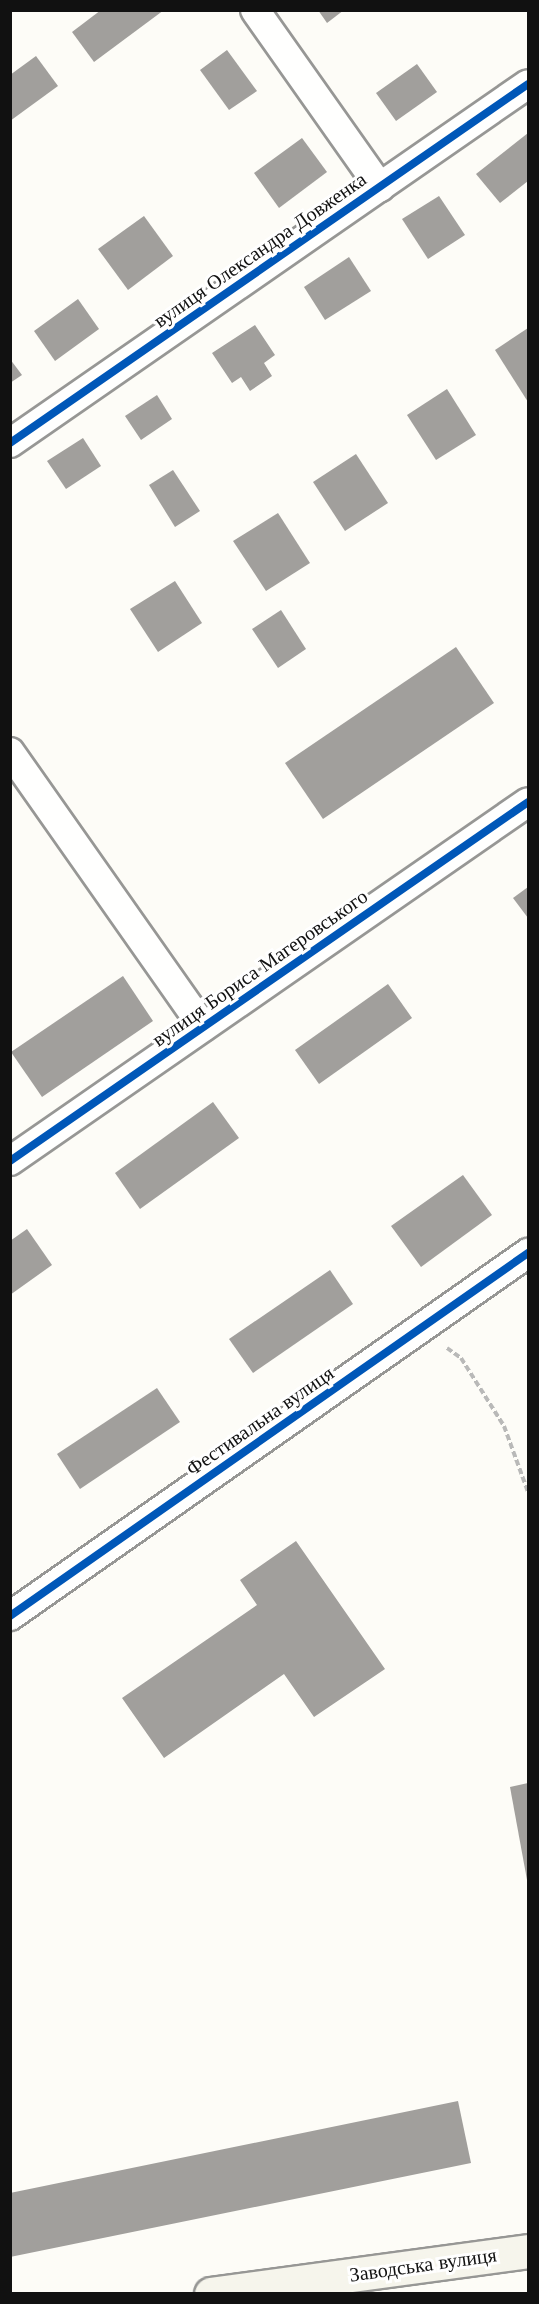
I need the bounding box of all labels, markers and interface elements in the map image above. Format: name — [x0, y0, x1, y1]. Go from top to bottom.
street label: вулиця Олександра Довженка — [149, 167, 371, 333]
street label: вулиця Бориса Магеровського — [148, 884, 372, 1052]
street label: Фестивальна вулиця — [182, 1361, 338, 1481]
street label: Заводська вулиця — [348, 2243, 498, 2287]

